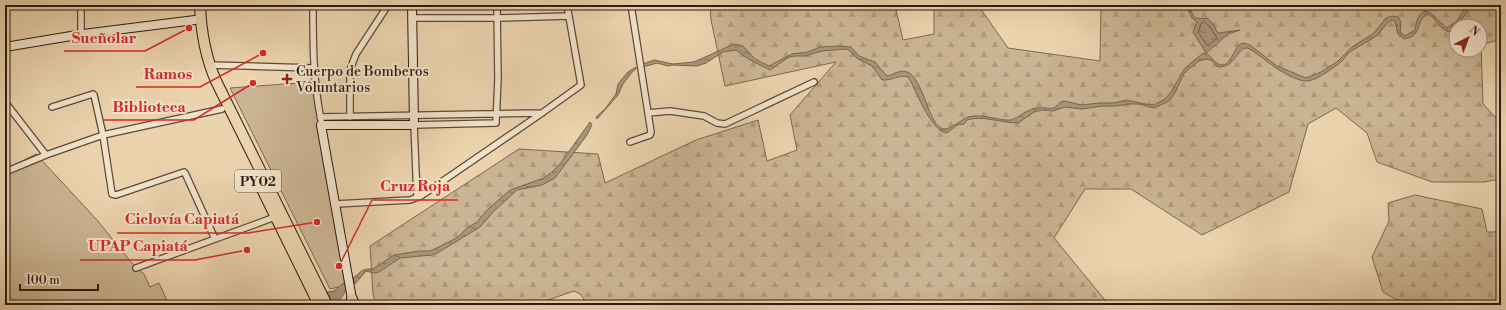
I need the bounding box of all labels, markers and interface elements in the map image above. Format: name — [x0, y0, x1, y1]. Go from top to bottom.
north arrow — [1448, 18, 1488, 58]
text: N — [1466, 23, 1482, 40]
callout: Sueñolar — [64, 24, 145, 51]
text: Sueñolar — [72, 29, 137, 48]
callout: Ramos — [136, 60, 200, 87]
place label: Cuerpo de Bomberos Voluntarios — [295, 63, 429, 97]
text: Ramos — [144, 65, 192, 84]
marker: Cuerpo de Bomberos Voluntarios — [281, 73, 293, 85]
callout: Biblioteca — [104, 93, 194, 120]
text: Biblioteca — [112, 98, 186, 117]
road number: PY02 — [235, 170, 281, 192]
callout: Cruz Roja — [372, 173, 458, 200]
text: Cruz Roja — [380, 177, 451, 196]
callout: Ciclovía Capiatá — [117, 206, 248, 233]
text: Ciclovía Capiatá — [125, 210, 240, 229]
callout: UPAP Capiatá — [80, 233, 195, 260]
text: UPAP Capiatá — [88, 237, 189, 256]
scale bar — [20, 266, 98, 292]
text: 100 m — [26, 273, 60, 288]

